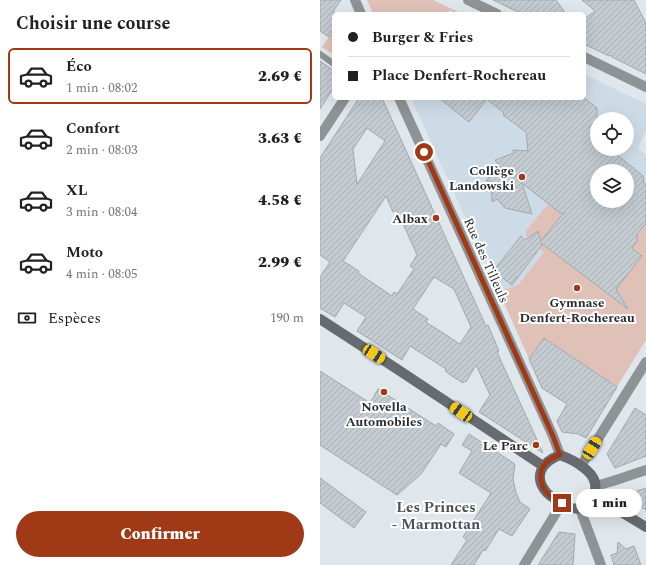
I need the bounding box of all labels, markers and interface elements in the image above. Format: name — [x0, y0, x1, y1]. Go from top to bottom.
text: Choisir une course — [16, 10, 170, 37]
text: Burger & Fries — [372, 26, 473, 49]
text: Éco — [66, 55, 92, 78]
icon: car — [18, 58, 54, 94]
text: Place Denfert-Rochereau — [372, 64, 546, 87]
text: 2.69 € — [258, 65, 302, 88]
text: 1 min · 08:02 — [66, 78, 138, 98]
map controls — [590, 112, 634, 208]
button: locate — [590, 112, 634, 156]
text: Confort — [66, 117, 120, 140]
icon: car — [18, 120, 54, 156]
text: 3.63 € — [258, 127, 302, 150]
text: 2 min · 08:03 — [66, 140, 138, 160]
route start — [415, 143, 433, 161]
place label: Collège Landowski — [449, 161, 514, 196]
button: layers — [590, 164, 634, 208]
marker: Collège Landowski — [517, 172, 527, 182]
text: XL — [66, 179, 87, 202]
icon: car — [18, 182, 54, 218]
text: 4.58 € — [258, 189, 302, 212]
text: 3 min · 08:04 — [66, 202, 138, 222]
place label: Albax — [392, 209, 428, 229]
marker: Albax — [431, 213, 441, 223]
street label: Rue des Tilleuls — [458, 215, 514, 306]
text: Moto — [66, 241, 103, 264]
icon: car — [18, 244, 54, 280]
text: 2.99 € — [258, 251, 302, 274]
text: 4 min · 08:05 — [66, 264, 138, 284]
marker: Gymnase Denfert-Rochereau — [572, 283, 582, 293]
place label: Gymnase Denfert-Rochereau — [519, 293, 635, 328]
icon: cash — [16, 307, 38, 329]
text: Espèces — [48, 307, 101, 330]
text: 190 m — [270, 308, 304, 328]
car — [361, 342, 387, 366]
marker: Novella Automobiles — [379, 387, 389, 397]
place label: Novella Automobiles — [346, 397, 422, 432]
car — [448, 400, 474, 424]
car — [581, 435, 603, 461]
place label: Le Parc — [483, 436, 528, 456]
marker: Le Parc — [531, 440, 541, 450]
callout: 1 min — [576, 489, 642, 517]
text: 1 min — [591, 493, 627, 513]
route end — [553, 494, 571, 512]
district label: Les Princes - Marmottan — [392, 496, 480, 536]
button: Confirmer — [16, 511, 304, 557]

